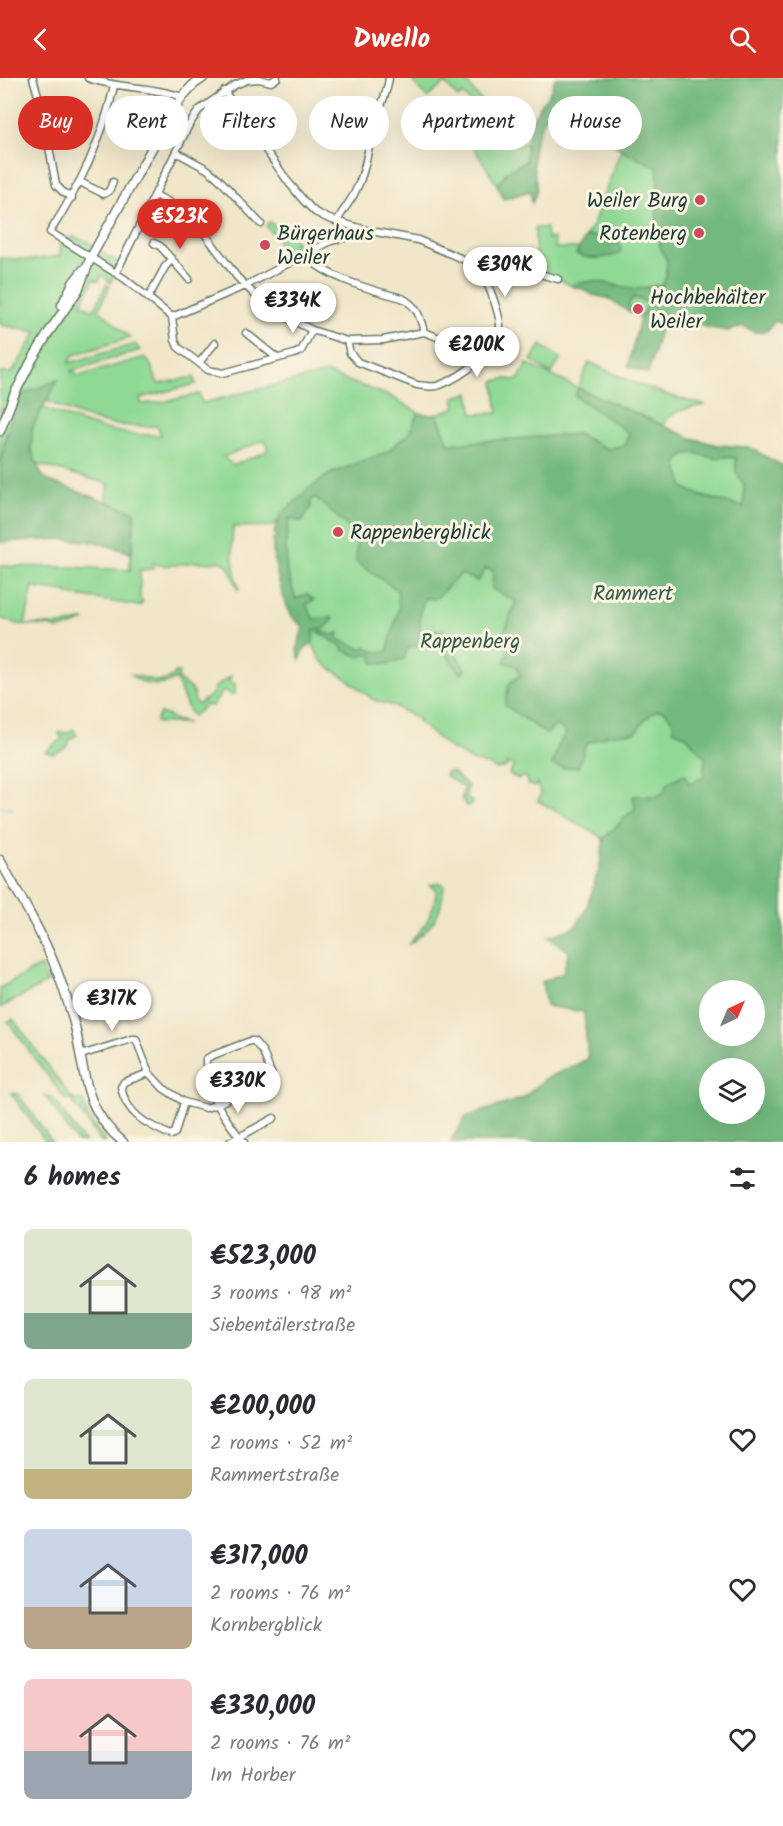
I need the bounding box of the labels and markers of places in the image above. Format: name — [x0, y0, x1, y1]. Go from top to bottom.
place label: Weiler Burg — [587, 185, 688, 218]
marker: Weiler Burg — [693, 193, 707, 207]
pin: €523K — [138, 199, 222, 250]
place label: Bürgerhaus Weiler — [277, 218, 374, 275]
place label: Rotenberg — [599, 218, 687, 251]
marker: Rotenberg — [692, 226, 706, 240]
marker: Bürgerhaus Weiler — [258, 238, 272, 252]
pin: €309K — [463, 247, 547, 298]
place label: Hochbehälter Weiler — [650, 282, 767, 339]
pin: €334K — [251, 283, 335, 334]
marker: Hochbehälter Weiler — [631, 302, 645, 316]
pin: €200K — [435, 327, 519, 378]
place label: Rappenbergblick — [350, 517, 491, 550]
marker: Rappenbergblick — [331, 525, 345, 539]
pin: €317K — [70, 981, 154, 1032]
pin: €330K — [196, 1063, 280, 1114]

